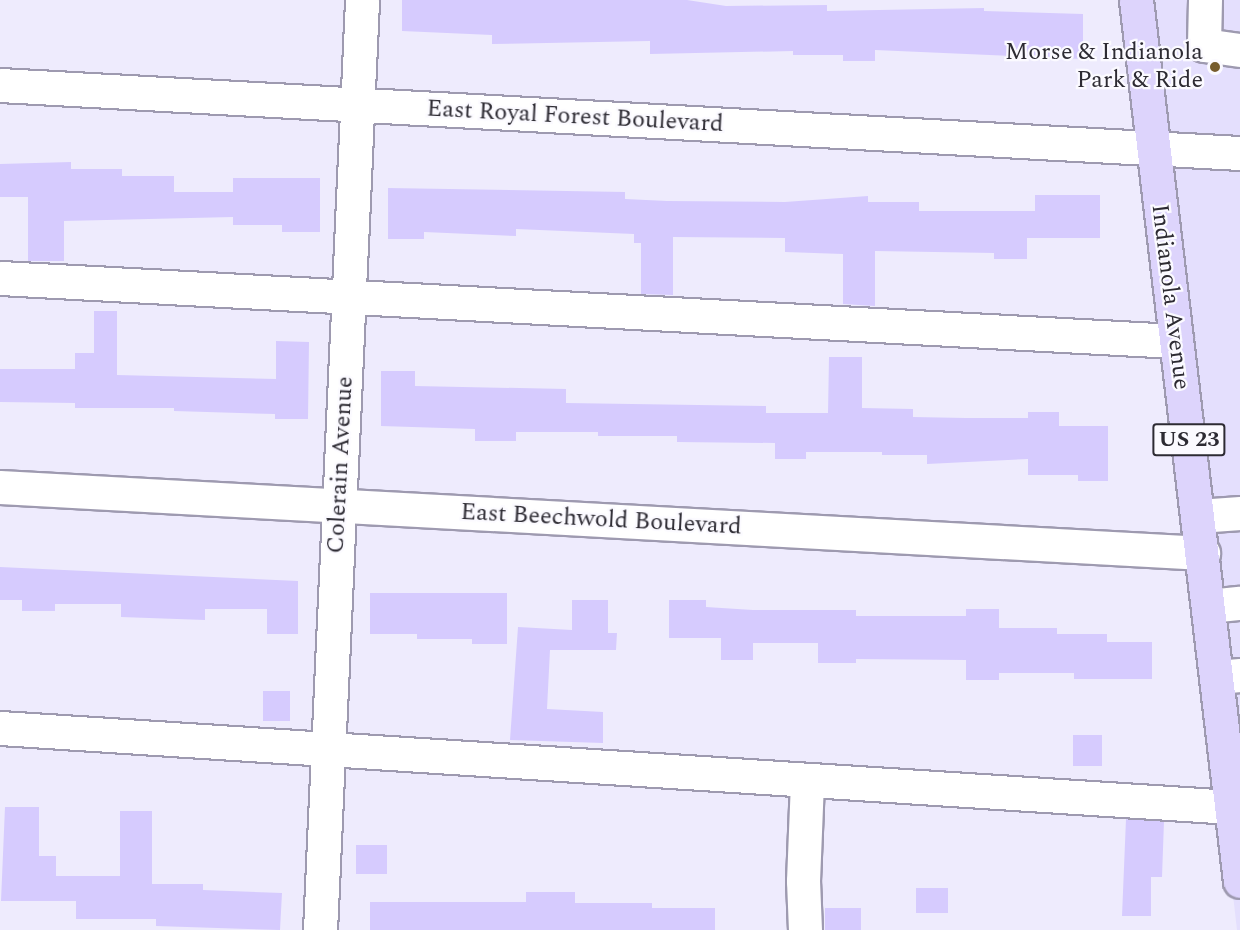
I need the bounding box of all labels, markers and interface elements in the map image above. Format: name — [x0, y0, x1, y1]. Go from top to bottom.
place label: Morse & Indianola Park & Ride — [1005, 39, 1203, 95]
marker: Morse & Indianola Park & Ride — [1208, 60, 1222, 74]
street label: East Royal Forest Boulevard — [426, 95, 724, 139]
street label: Indianola Avenue — [1144, 202, 1196, 392]
street label: Colerain Avenue — [322, 376, 360, 554]
road number: US 23 — [1152, 421, 1226, 459]
street label: East Beechwold Boulevard — [460, 498, 742, 542]

